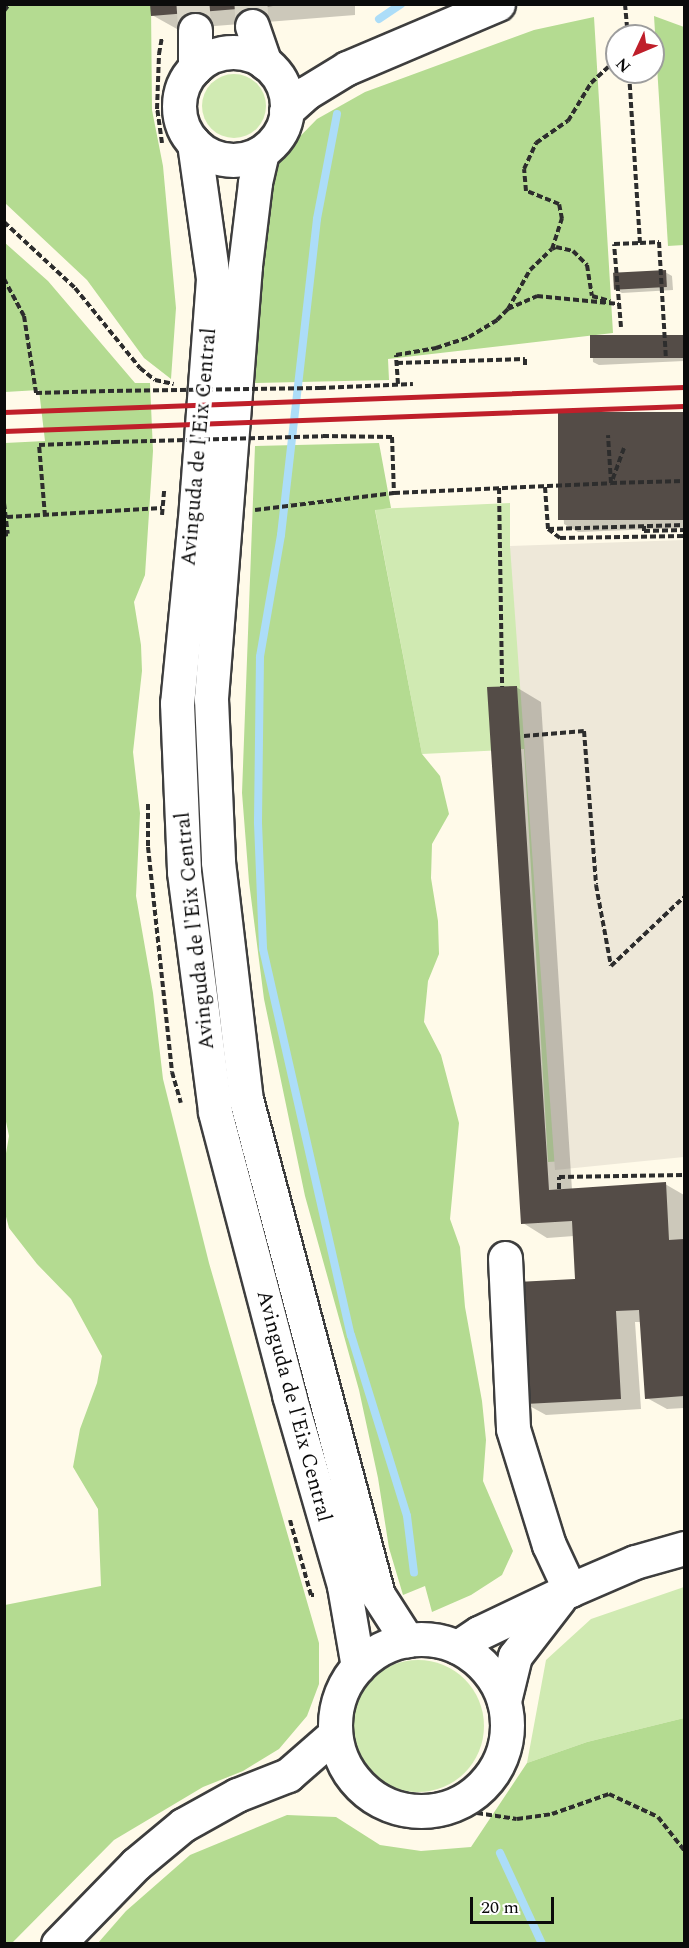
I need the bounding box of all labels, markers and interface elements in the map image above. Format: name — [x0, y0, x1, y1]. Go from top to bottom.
north arrow — [605, 24, 665, 84]
text: N — [610, 52, 637, 78]
street label: Avinguda de l'Eix Central — [176, 327, 222, 567]
street label: Avinguda de l'Eix Central — [170, 811, 220, 1051]
street label: Avinguda de l'Eix Central — [251, 1287, 337, 1525]
scale bar — [473, 1885, 557, 1923]
text: 20 m — [481, 1894, 519, 1921]

